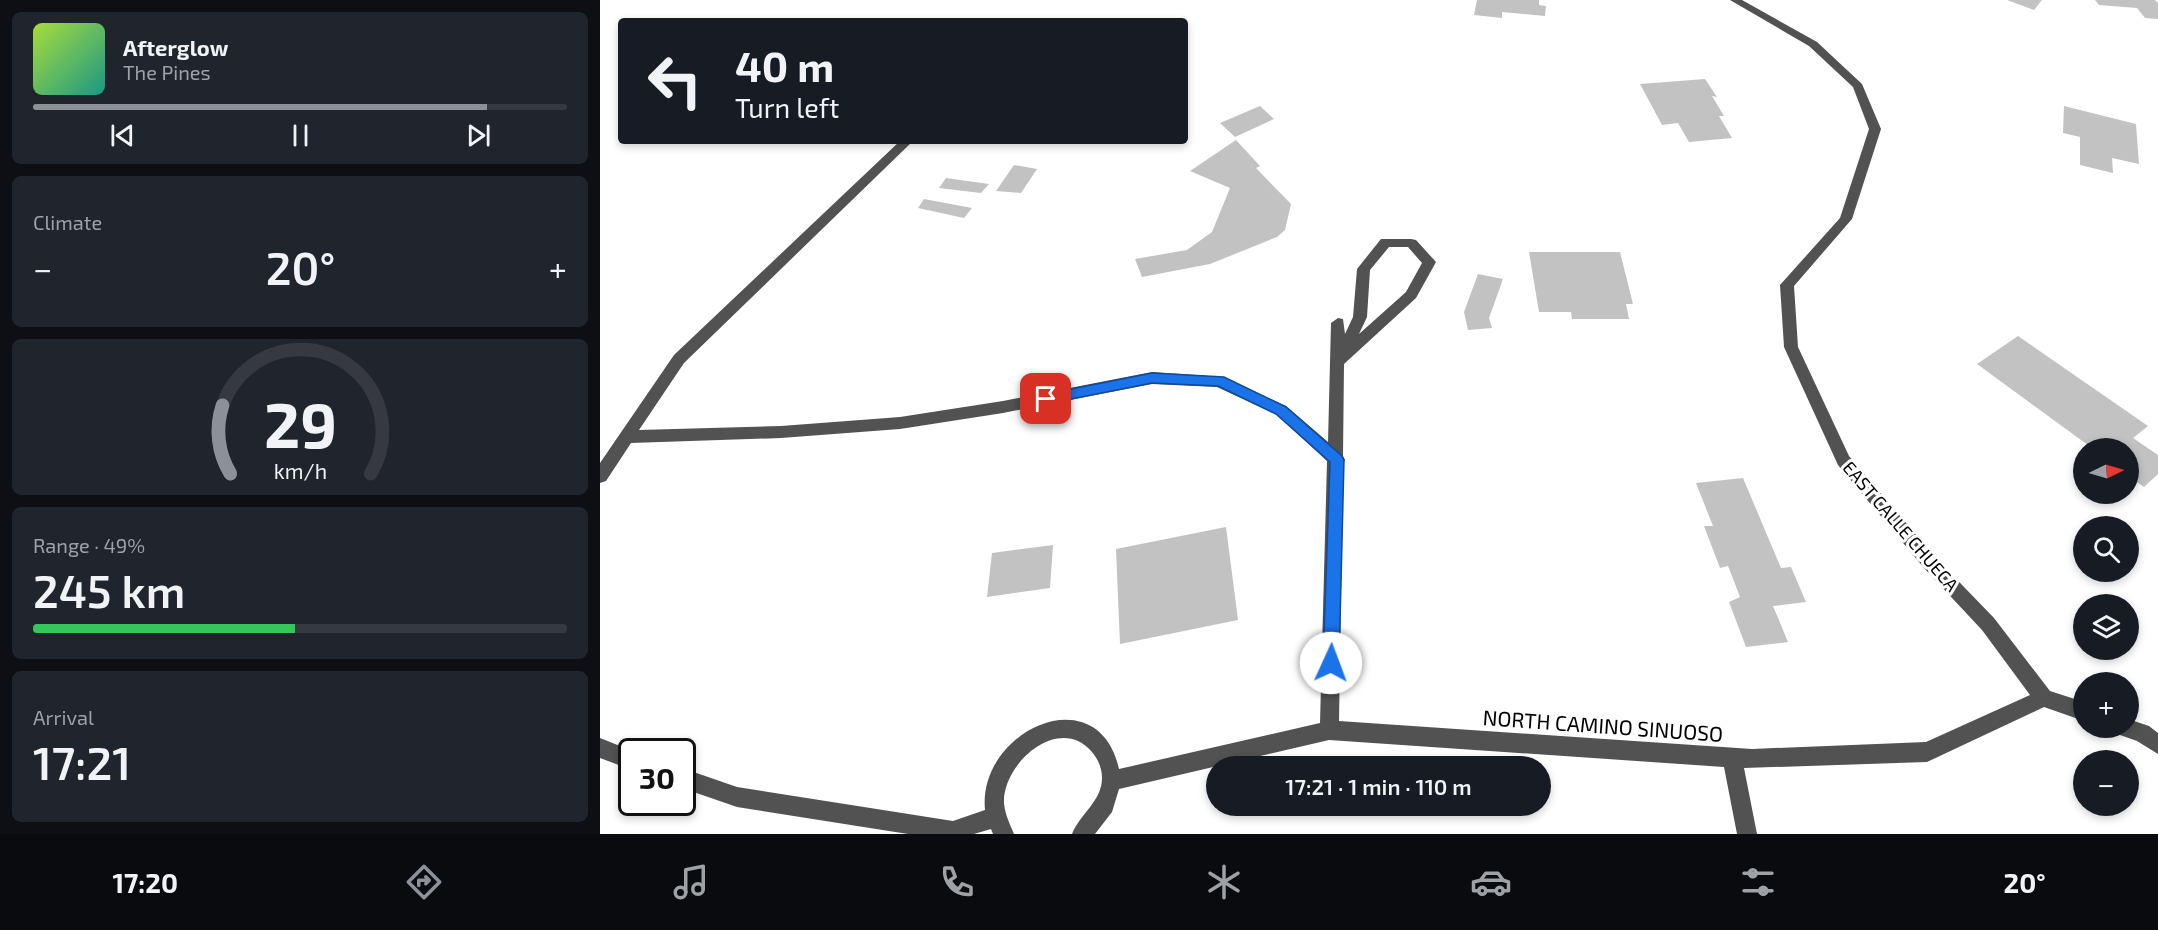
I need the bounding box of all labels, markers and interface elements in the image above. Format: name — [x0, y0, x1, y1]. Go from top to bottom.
text: Afterglow — [123, 34, 228, 60]
text: 40 m — [735, 40, 834, 90]
icon: left — [636, 42, 714, 120]
text: The Pines — [123, 60, 211, 84]
text: Turn left — [735, 91, 839, 123]
icon: previous — [106, 119, 139, 152]
icon: pause — [284, 119, 317, 152]
icon: next — [462, 119, 495, 152]
text: Climate — [33, 210, 102, 234]
text: 20° — [266, 240, 335, 294]
text: − — [33, 248, 52, 288]
text: + — [549, 248, 567, 288]
pin — [1020, 373, 1071, 424]
icon: arrive — [1029, 382, 1062, 415]
text: 29 — [263, 386, 337, 461]
north arrow — [2073, 438, 2139, 504]
map controls — [2073, 438, 2139, 816]
street label: EAST CALLE CHUECA — [1839, 456, 1964, 596]
text: km/h — [273, 458, 327, 483]
button: search — [2073, 516, 2139, 582]
text: Range · 49% — [33, 533, 145, 557]
text: 245 km — [33, 563, 185, 617]
button: layers — [2073, 594, 2139, 660]
position arrow — [1299, 631, 1363, 695]
button: + — [2073, 672, 2139, 738]
street label: NORTH CAMINO SINUOSO — [1482, 704, 1724, 746]
text: Arrival — [33, 705, 94, 729]
text: 17:21 — [33, 735, 131, 789]
speed limit sign: 30 — [618, 738, 696, 816]
button: − — [2073, 750, 2139, 816]
text: 17:21 · 1 min · 110 m — [1285, 773, 1472, 799]
icon: directions — [403, 861, 445, 903]
icon: music — [670, 861, 712, 903]
icon: phone — [936, 861, 978, 903]
icon: climate — [1203, 861, 1245, 903]
icon: car — [1470, 861, 1512, 903]
icon: filters — [1737, 861, 1779, 903]
text: 17:20 — [112, 866, 178, 898]
text: 20° — [2004, 866, 2046, 898]

